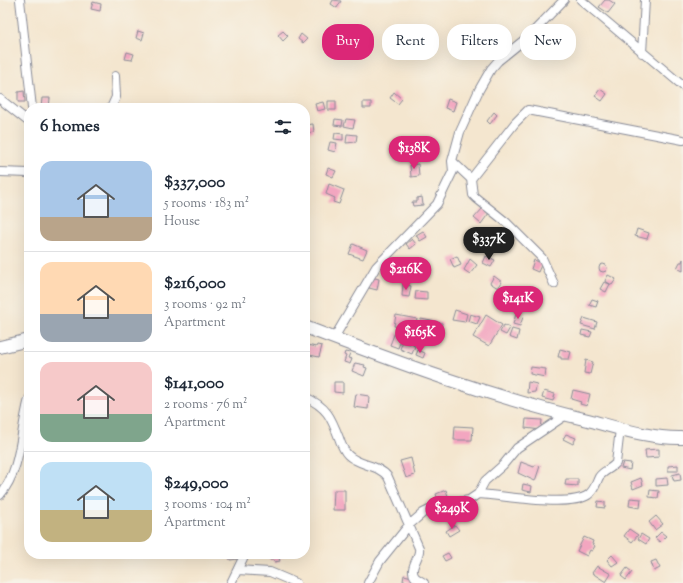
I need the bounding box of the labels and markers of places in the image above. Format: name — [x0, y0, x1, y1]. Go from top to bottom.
pin: $138K — [386, 136, 442, 170]
pin: $337K — [461, 227, 517, 261]
pin: $216K — [378, 257, 434, 291]
pin: $141K — [490, 286, 546, 320]
pin: $165K — [392, 320, 448, 354]
pin: $249K — [424, 496, 480, 530]

